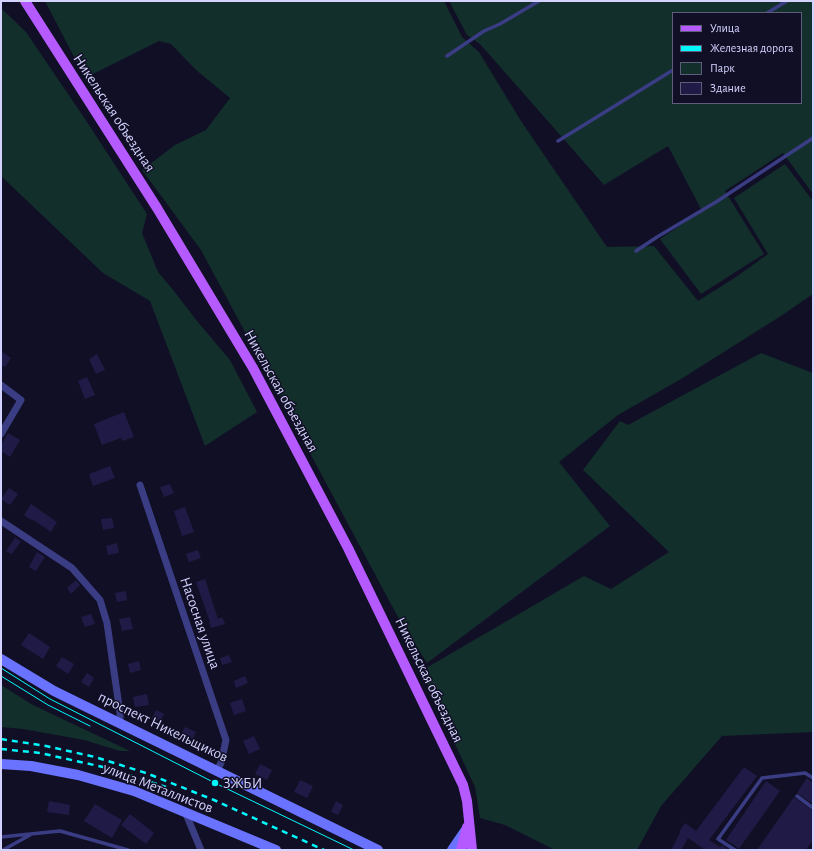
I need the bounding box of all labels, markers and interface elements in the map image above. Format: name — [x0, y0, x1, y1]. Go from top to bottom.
legend — [672, 12, 802, 104]
text: Улица — [710, 22, 740, 34]
text: Железная дорога — [710, 42, 794, 54]
street label: Никельская объездная — [69, 51, 159, 175]
text: Парк — [710, 62, 735, 74]
text: Здание — [710, 82, 746, 94]
street label: Никельская объездная — [240, 327, 322, 455]
street label: Насосная улица — [176, 575, 224, 671]
street label: Никельская объездная — [391, 614, 467, 746]
street label: проспект Никельщиков — [95, 688, 231, 766]
street label: улица Металлистов — [100, 759, 216, 817]
place label: ЗЖБИ — [223, 774, 262, 792]
marker: ЗЖБИ — [210, 778, 220, 788]

